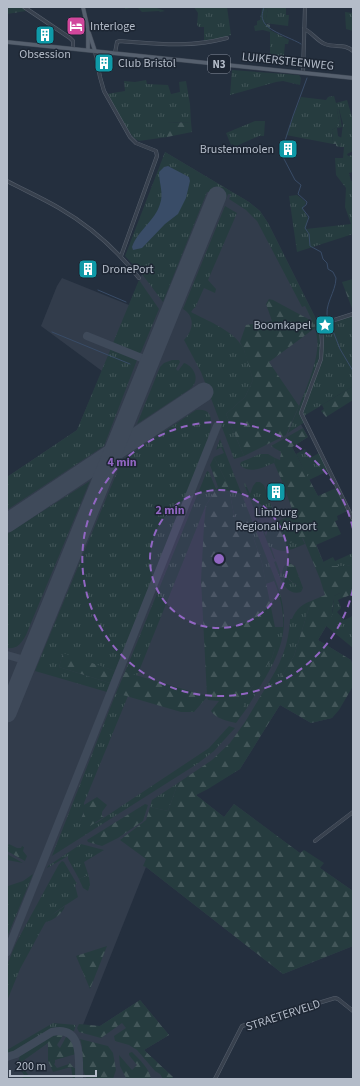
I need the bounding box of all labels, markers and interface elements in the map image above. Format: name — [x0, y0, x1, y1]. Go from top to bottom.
hotel icon: Interloge — [65, 15, 87, 37]
place label: Interloge — [90, 18, 135, 35]
building icon: Obsession — [34, 24, 56, 46]
place label: Obsession — [19, 46, 71, 63]
street label: LUIKERSTEENWEG — [241, 48, 335, 75]
building icon: Club Bristol — [93, 52, 115, 74]
place label: Club Bristol — [118, 55, 176, 72]
road number: N3 — [208, 55, 230, 73]
building icon: Brustemmolen — [277, 138, 299, 160]
place label: Brustemmolen — [200, 141, 274, 158]
building icon: DronePort — [77, 258, 99, 280]
place label: DronePort — [102, 261, 154, 278]
place icon: Boomkapel — [314, 314, 336, 336]
place label: Boomkapel — [253, 317, 311, 334]
text: 4 min — [107, 454, 137, 471]
building icon: Limburg Regional Airport — [265, 481, 287, 503]
text: 2 min — [155, 502, 185, 519]
place label: Limburg Regional Airport — [235, 504, 317, 535]
centre of rings — [212, 552, 226, 566]
street label: STRAETERVELD — [244, 995, 323, 1036]
scale bar — [10, 1052, 96, 1078]
text: 200 m — [16, 1058, 46, 1075]

